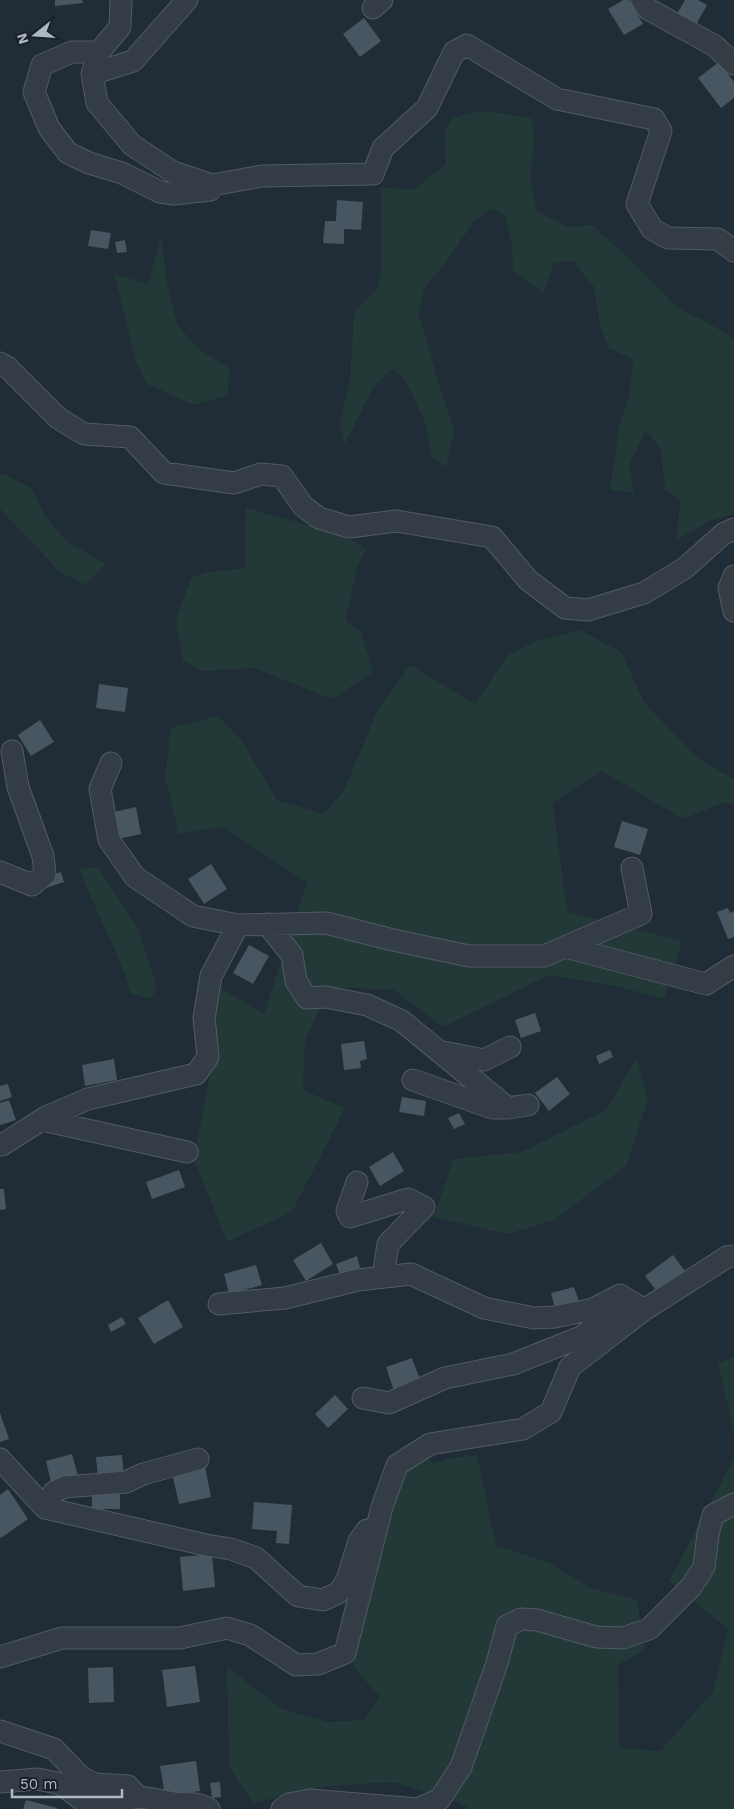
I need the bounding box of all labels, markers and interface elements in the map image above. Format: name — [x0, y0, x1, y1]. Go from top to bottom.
north arrow — [10, 10, 60, 60]
text: N — [13, 32, 32, 46]
scale bar — [12, 1766, 122, 1798]
text: 50 m — [20, 1775, 57, 1793]

